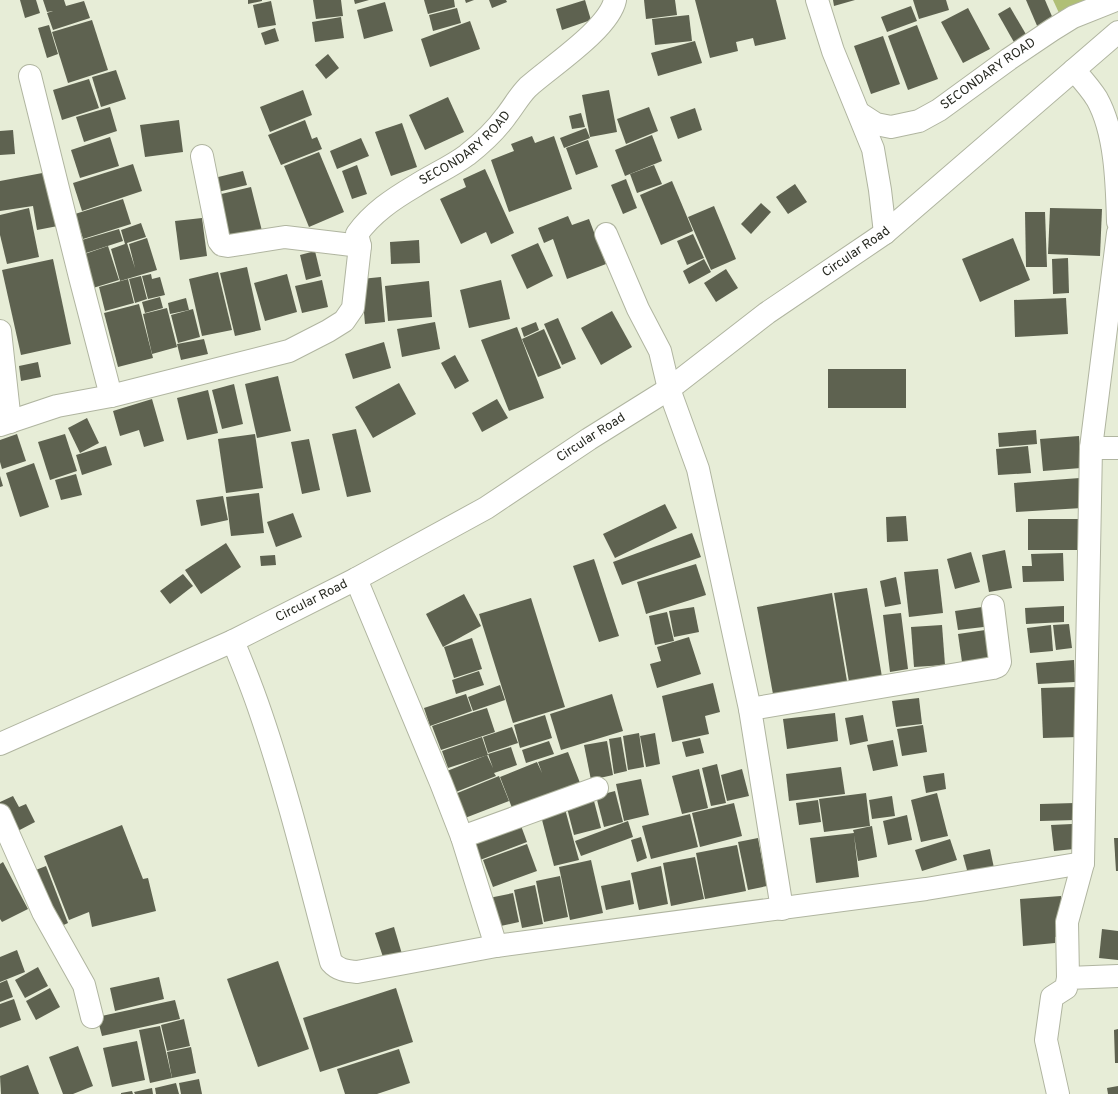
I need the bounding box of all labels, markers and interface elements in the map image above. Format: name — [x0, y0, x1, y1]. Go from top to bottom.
street label: SECONDARY ROAD — [938, 35, 1039, 114]
street label: SECONDARY ROAD — [417, 108, 515, 189]
street label: Circular Road — [819, 224, 894, 281]
street label: Circular Road — [554, 410, 629, 466]
street label: Circular Road — [273, 576, 351, 626]

